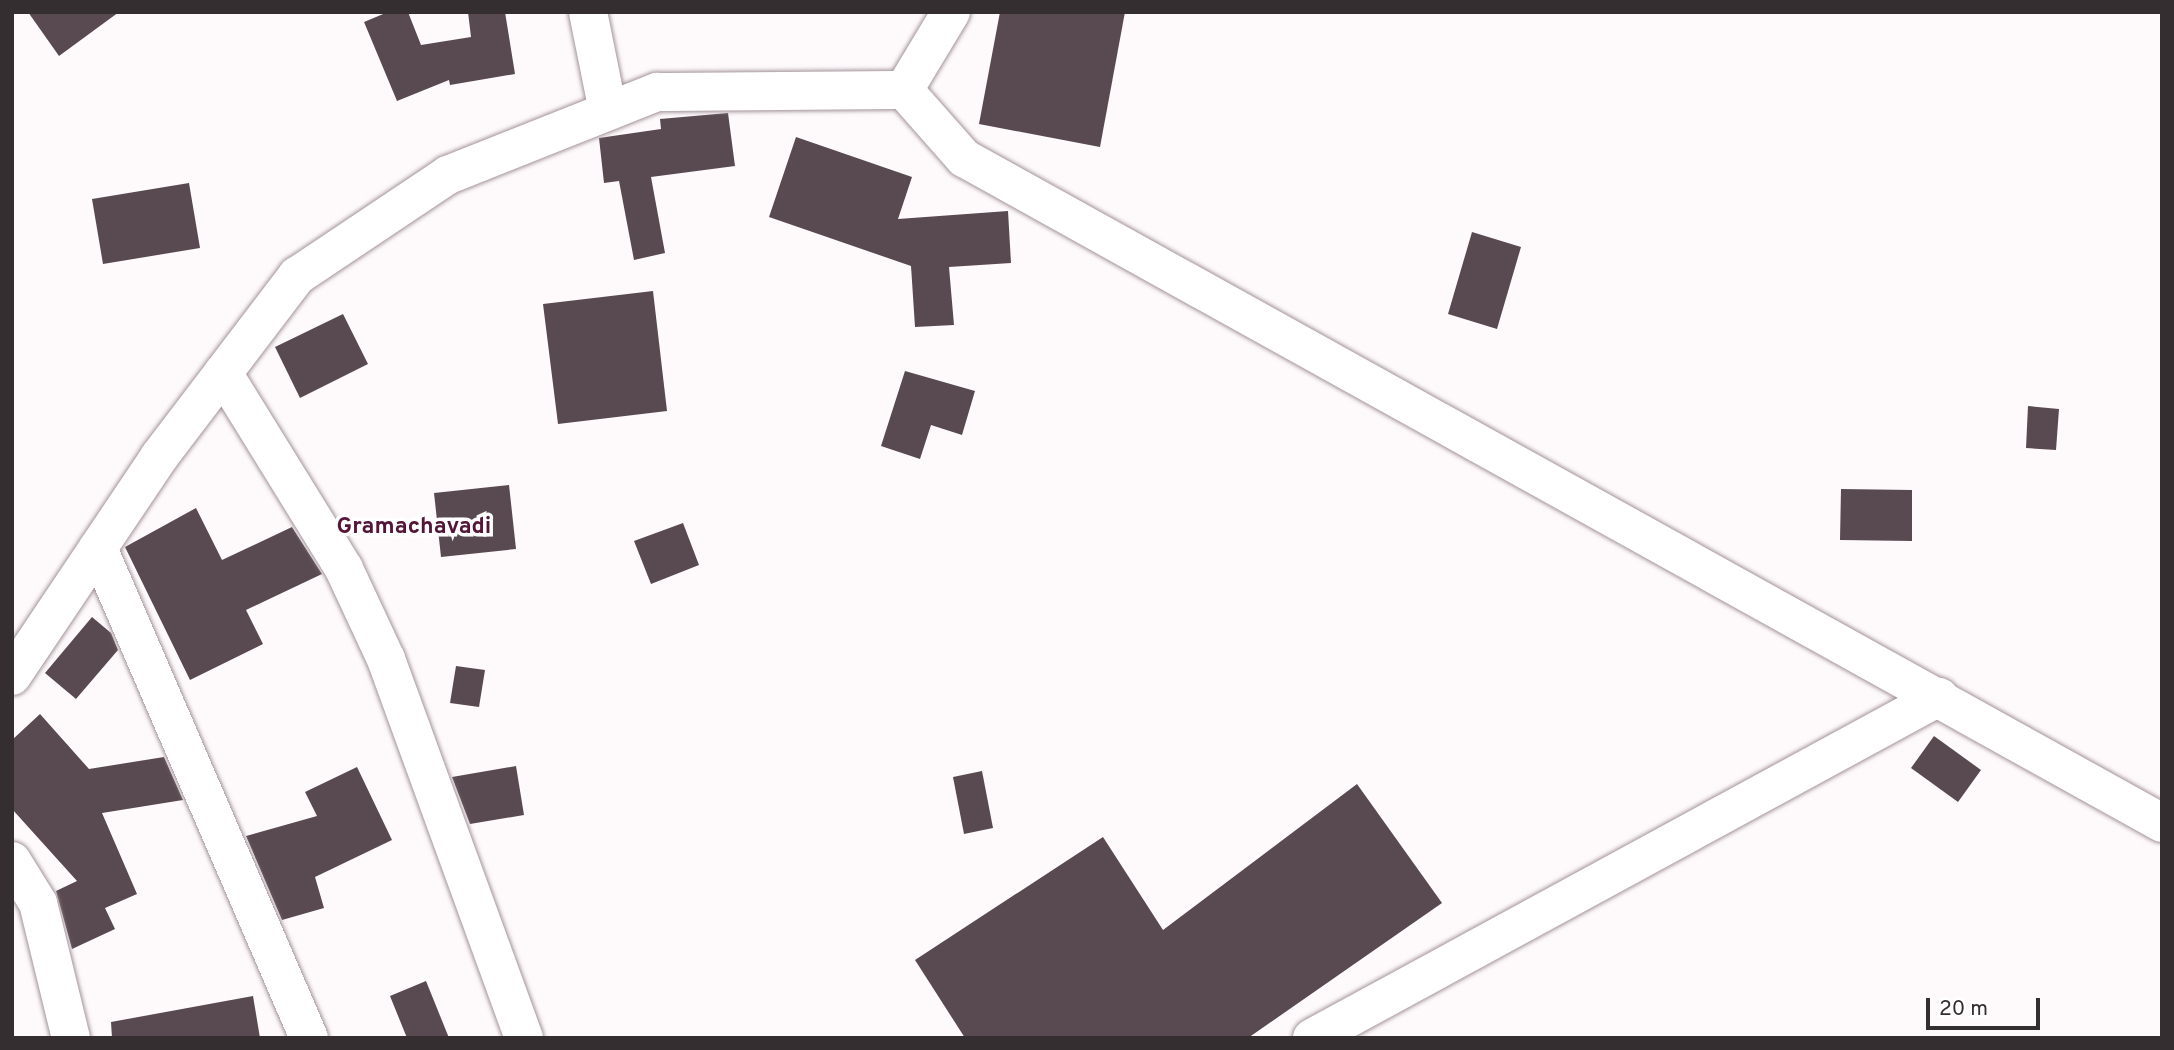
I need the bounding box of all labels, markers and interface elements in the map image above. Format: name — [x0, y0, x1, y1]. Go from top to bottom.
district label: Gramachavadi — [337, 514, 491, 542]
scale bar — [1929, 984, 2043, 1028]
text: 20 m — [1939, 996, 1988, 1023]

